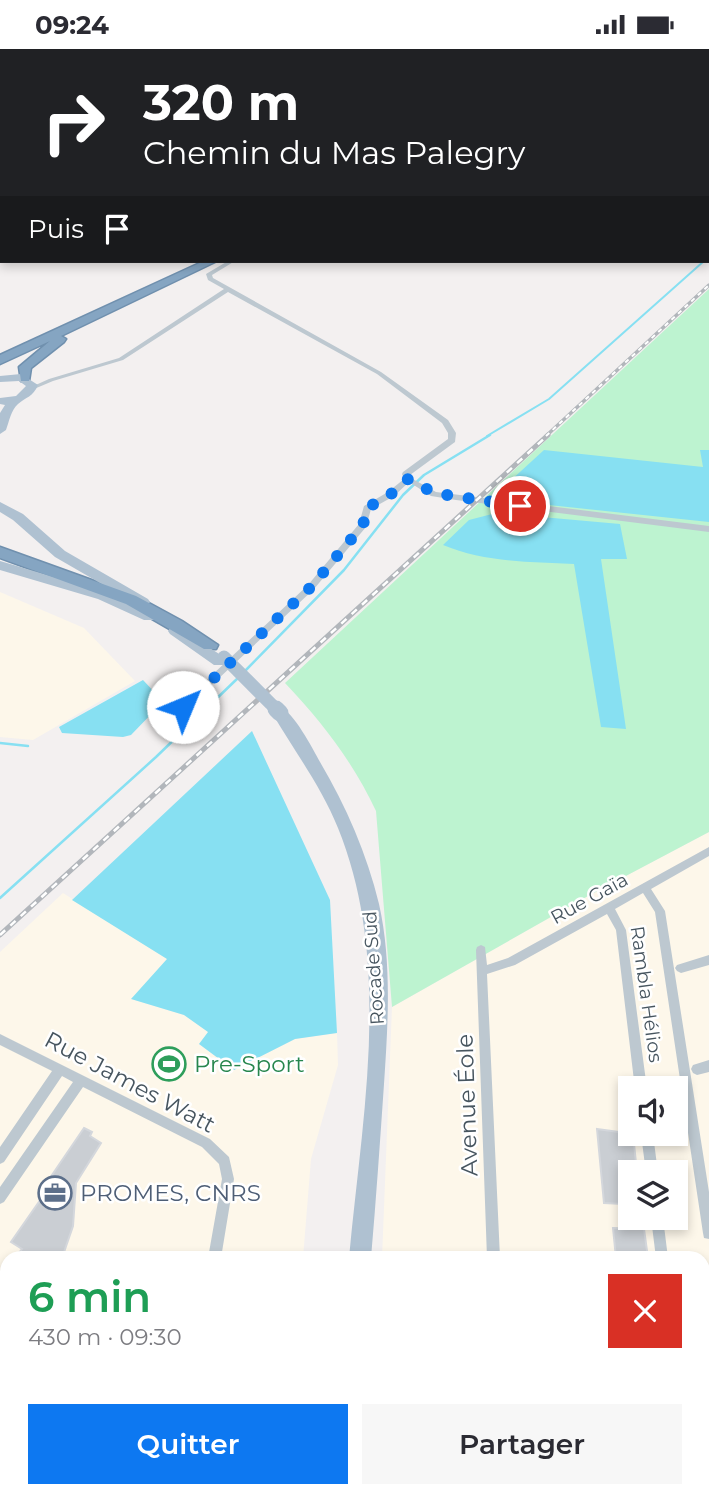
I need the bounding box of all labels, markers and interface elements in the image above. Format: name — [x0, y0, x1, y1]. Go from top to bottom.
text: 09:24 — [35, 9, 109, 41]
text: 320 m — [143, 73, 299, 132]
icon: right — [28, 77, 119, 168]
text: Chemin du Mas Palegry — [143, 133, 525, 172]
icon: arrive — [98, 210, 136, 248]
text: Puis — [28, 213, 84, 245]
pin — [490, 476, 550, 536]
icon: arrive — [501, 487, 539, 525]
position arrow — [146, 670, 220, 744]
street label: Rue Gaïa — [546, 868, 632, 929]
street label: Rocade Sud — [358, 910, 389, 1026]
street label: Rambla Hélios — [626, 924, 667, 1064]
street label: Rue James Watt — [40, 1025, 220, 1139]
street label: Avenue Éole — [451, 1033, 483, 1177]
sports icon: Pre-Sport — [150, 1045, 188, 1083]
place label: Pre-Sport — [194, 1050, 305, 1078]
map controls — [618, 1076, 688, 1230]
button: sound — [618, 1076, 688, 1146]
button: layers — [618, 1160, 688, 1230]
office icon: PROMES, CNRS — [36, 1174, 74, 1212]
place label: PROMES, CNRS — [80, 1179, 261, 1207]
text: 6 min — [28, 1271, 151, 1323]
button: close — [608, 1274, 682, 1348]
text: 430 m · 09:30 — [28, 1323, 182, 1351]
button: Quitter — [28, 1404, 348, 1484]
button: Partager — [362, 1404, 682, 1484]

